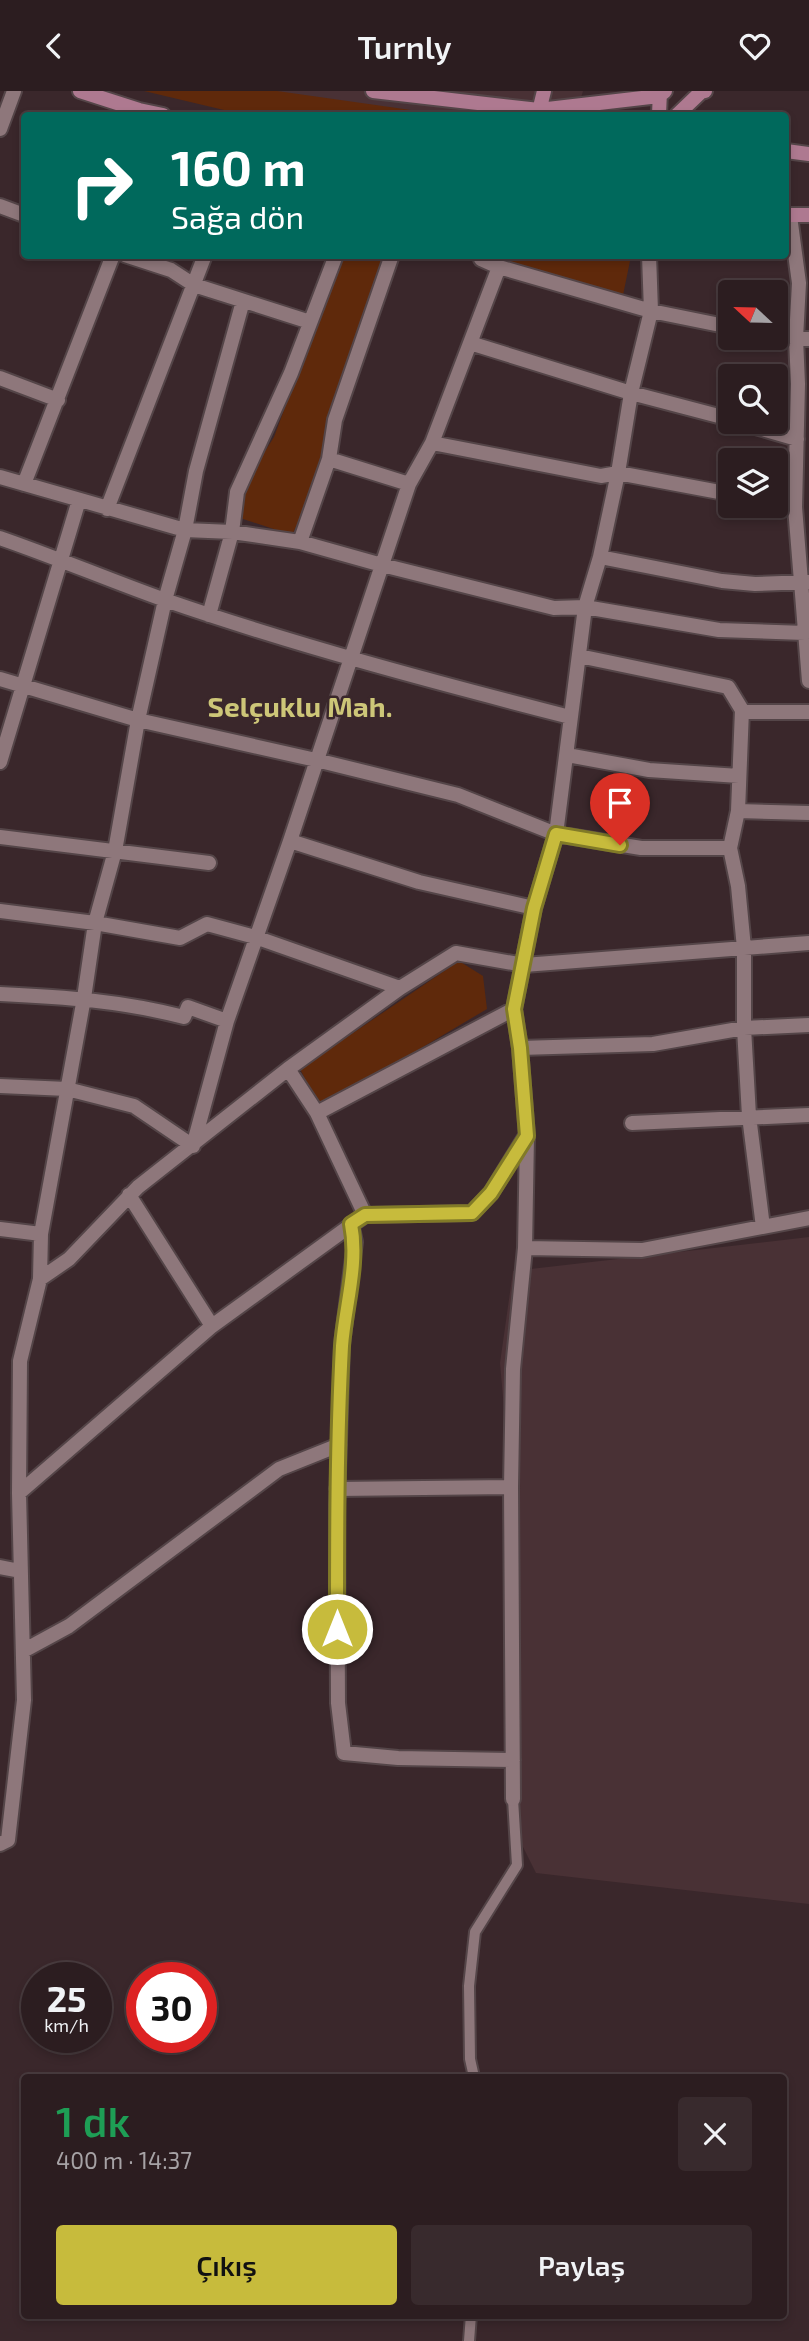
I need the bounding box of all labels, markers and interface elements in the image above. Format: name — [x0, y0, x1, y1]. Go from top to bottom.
icon: back — [35, 27, 73, 65]
text: Turnly — [357, 27, 452, 65]
icon: heart — [736, 27, 774, 65]
text: 160 m — [171, 137, 306, 196]
icon: right — [56, 140, 147, 231]
text: Sağa dön — [171, 197, 304, 235]
north arrow — [718, 280, 788, 350]
map controls — [718, 280, 788, 518]
button: search — [718, 364, 788, 434]
button: layers — [718, 448, 788, 518]
district label: Selçuklu Mah. — [208, 689, 392, 724]
pin — [590, 773, 650, 845]
icon: arrive — [601, 784, 639, 822]
position arrow — [300, 1592, 374, 1666]
speed limit sign: 30 — [126, 1962, 217, 2053]
text: 25 — [47, 1977, 86, 2019]
text: km/h — [44, 2014, 89, 2036]
text: 1 dk — [56, 2095, 130, 2145]
button: close — [678, 2097, 752, 2171]
text: 400 m · 14:37 — [56, 2146, 192, 2174]
button: Çıkış — [56, 2225, 397, 2305]
button: Paylaş — [411, 2225, 752, 2305]

